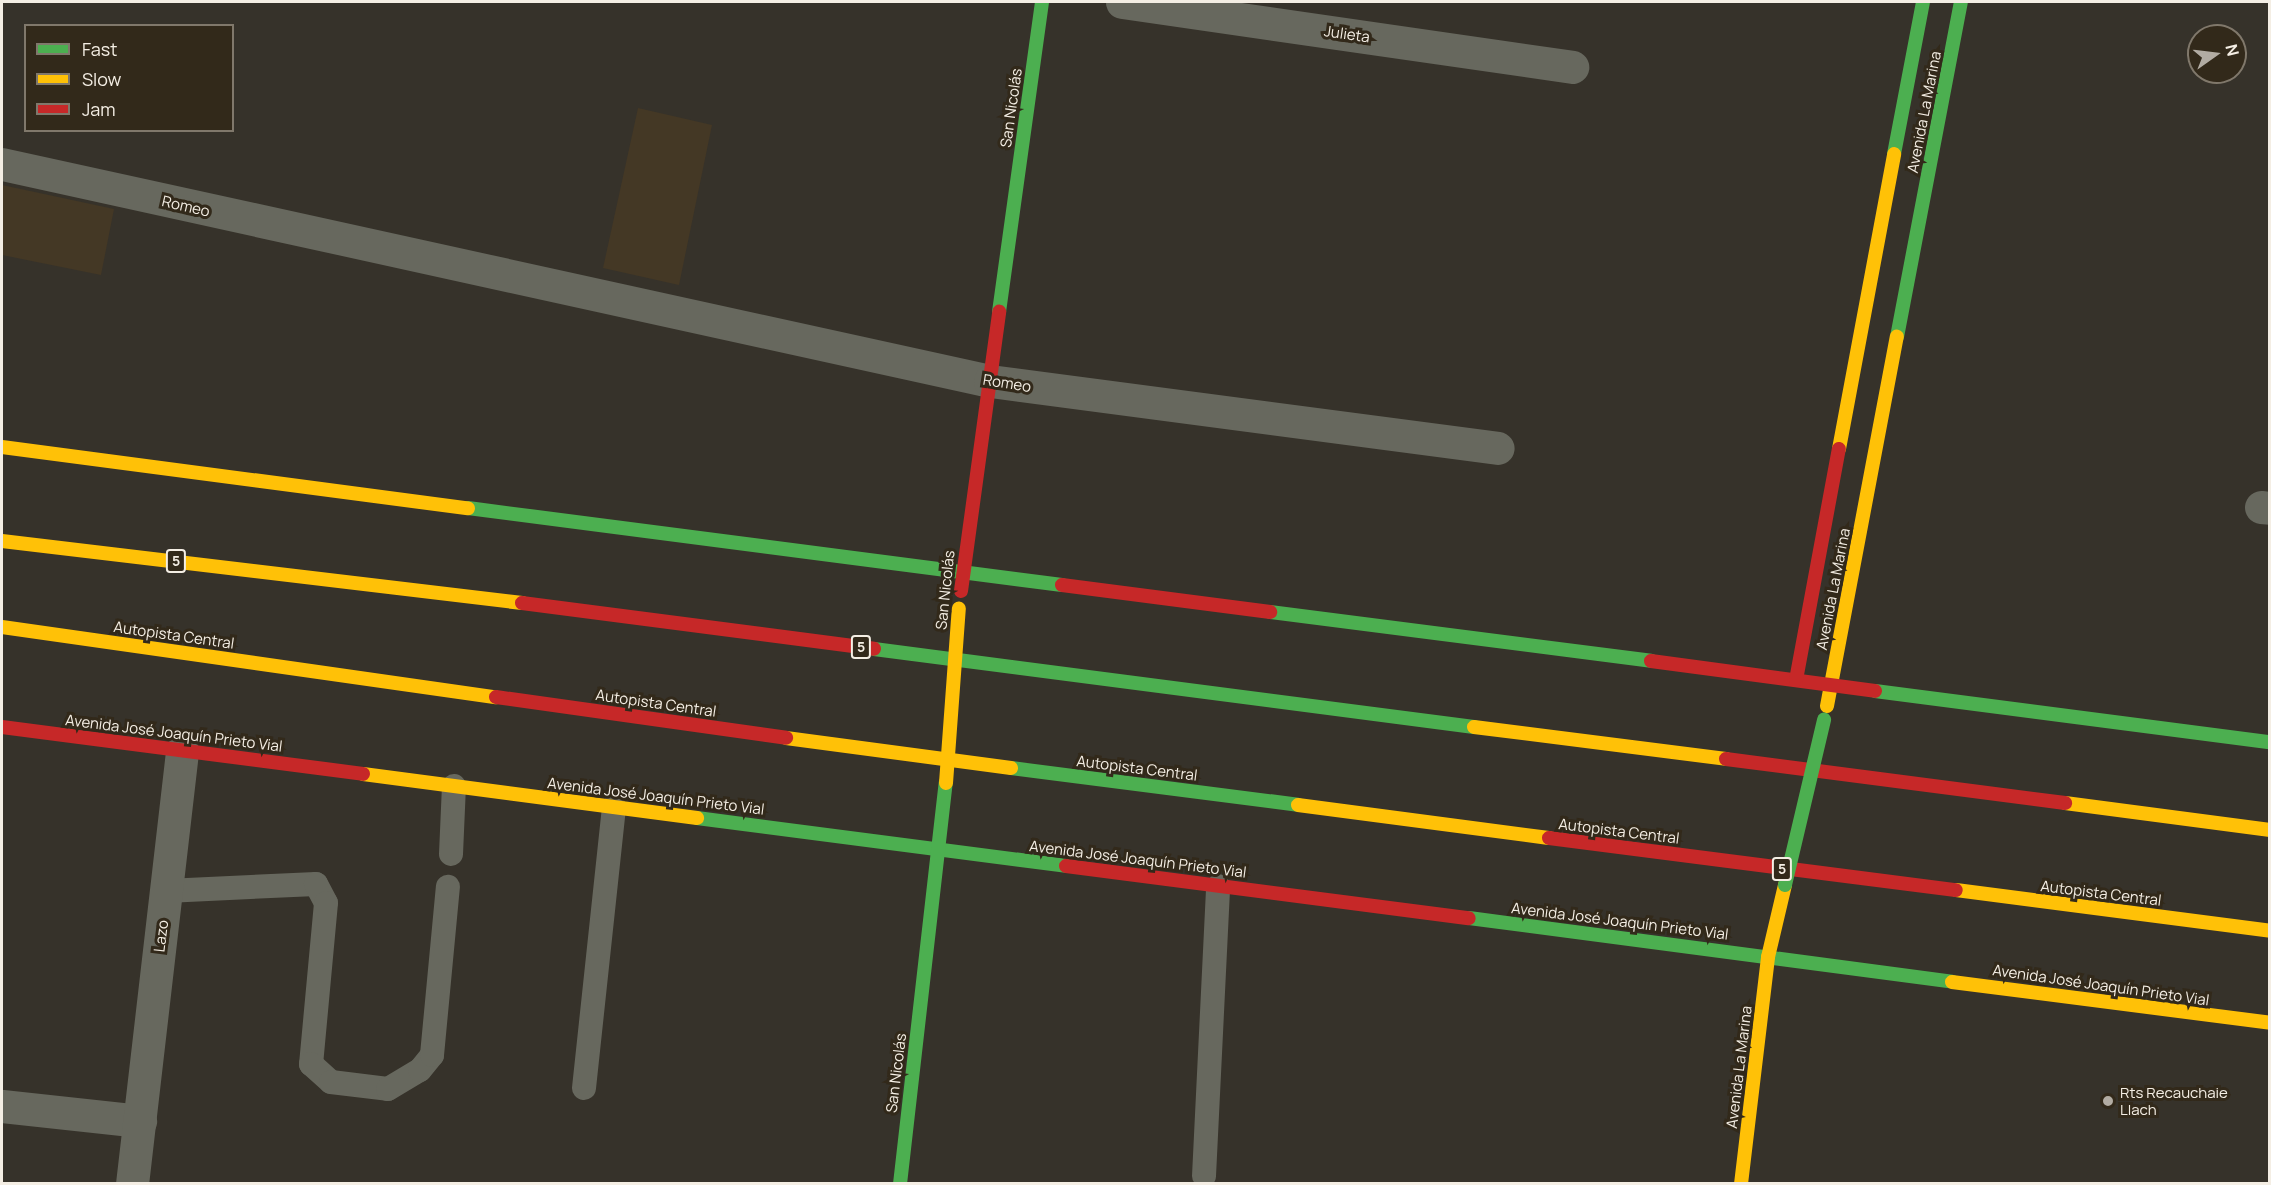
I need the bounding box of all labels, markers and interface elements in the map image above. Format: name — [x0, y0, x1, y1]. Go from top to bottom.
street label: Julieta — [1323, 22, 1371, 46]
legend — [24, 24, 234, 132]
north arrow — [2187, 24, 2247, 84]
text: Fast — [82, 37, 117, 61]
text: N — [2220, 42, 2245, 58]
street label: Avenida La Marina — [1903, 50, 1945, 174]
text: Slow — [82, 67, 121, 91]
street label: San Nicolás — [997, 67, 1025, 149]
text: Jam — [82, 97, 116, 121]
street label: Romeo — [160, 192, 212, 220]
street label: Romeo — [982, 370, 1032, 396]
street label: Avenida La Marina — [1812, 527, 1854, 651]
street label: San Nicolás — [932, 549, 958, 631]
road number: 5 — [166, 550, 186, 572]
street label: Autopista Central — [112, 618, 236, 652]
road number: 5 — [850, 636, 872, 658]
street label: Autopista Central — [594, 686, 718, 720]
street label: Avenida José Joaquín Prieto Vial — [64, 711, 284, 755]
street label: Autopista Central — [1075, 752, 1199, 784]
street label: Avenida José Joaquín Prieto Vial — [546, 774, 766, 818]
street label: Autopista Central — [1557, 815, 1681, 847]
street label: Avenida José Joaquín Prieto Vial — [1028, 837, 1248, 881]
road number: 5 — [1772, 858, 1792, 880]
street label: Autopista Central — [2039, 877, 2163, 909]
street label: Avenida José Joaquín Prieto Vial — [1510, 899, 1730, 943]
street label: Lazo — [150, 919, 172, 953]
street label: Avenida José Joaquín Prieto Vial — [1992, 961, 2210, 1009]
street label: Avenida La Marina — [1723, 1005, 1755, 1129]
street label: San Nicolás — [882, 1032, 910, 1114]
place label: Rts Recauchaie Llach — [2120, 1083, 2228, 1118]
marker: Rts Recauchaie Llach — [2101, 1094, 2115, 1108]

